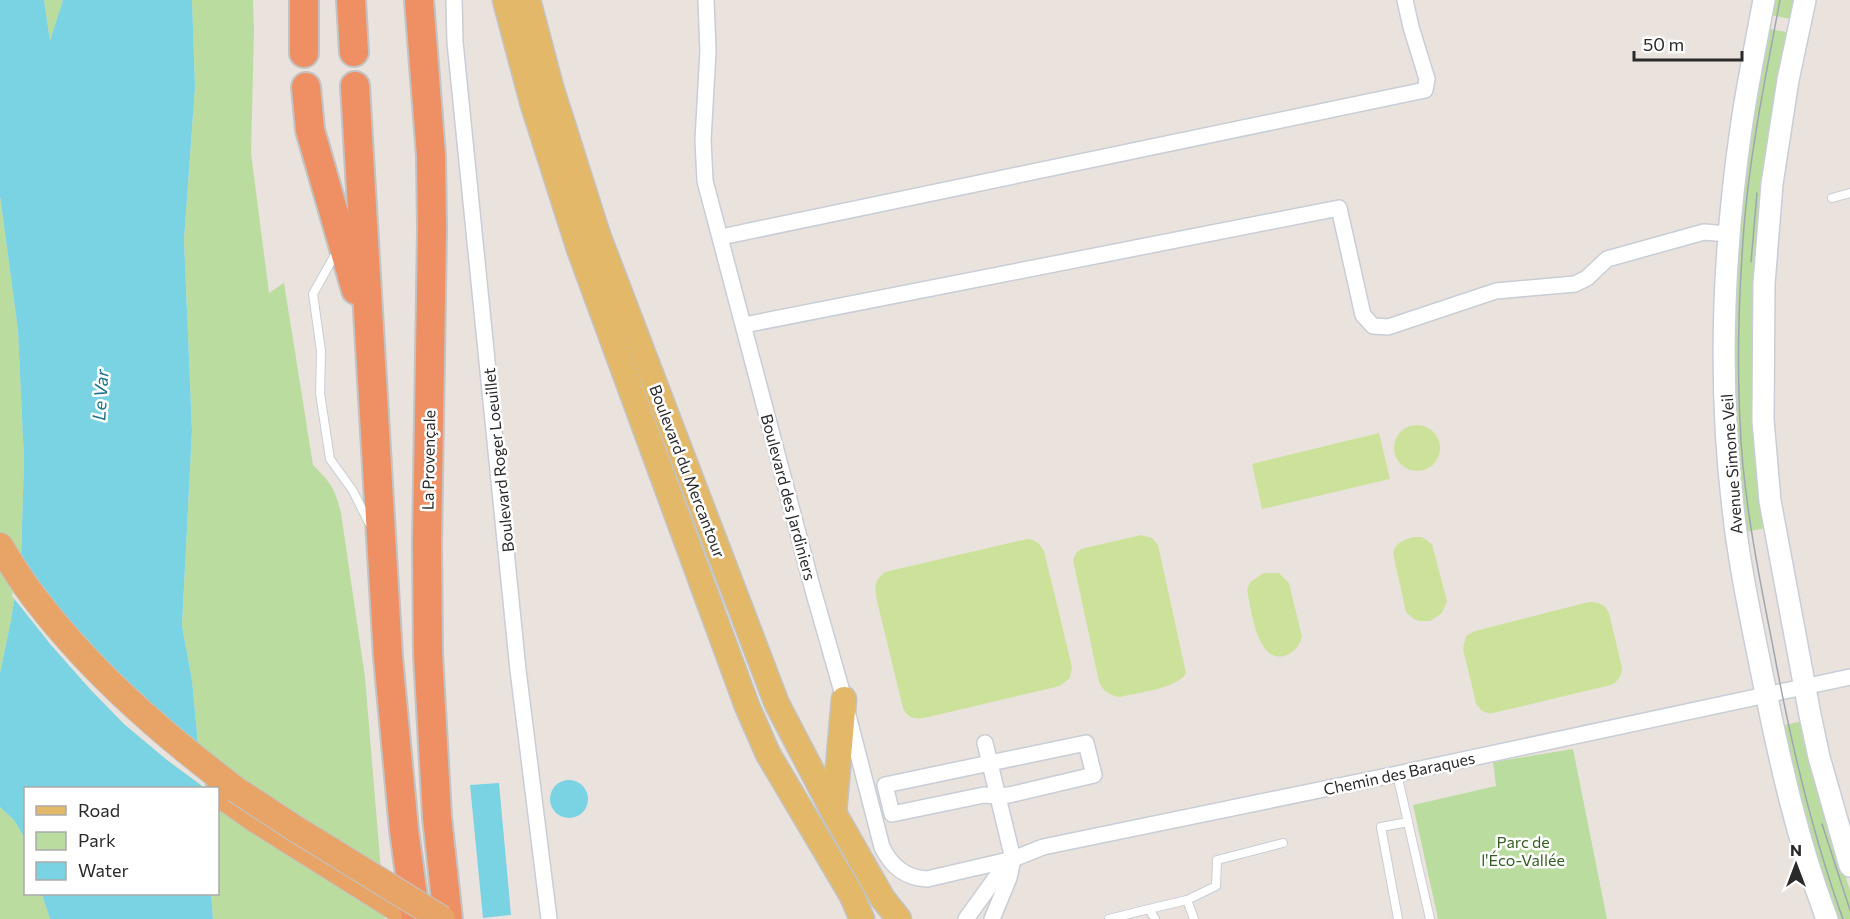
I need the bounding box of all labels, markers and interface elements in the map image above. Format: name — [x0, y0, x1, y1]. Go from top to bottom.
scale bar — [1634, 24, 1742, 62]
text: 50 m — [1643, 33, 1684, 55]
street label: Boulevard Roger Loeuillet — [479, 366, 517, 553]
water label: Le Var — [87, 368, 113, 421]
street label: Boulevard du Mercantour — [646, 382, 730, 561]
street label: Avenue Simone Veil — [1717, 393, 1745, 535]
street label: La Provençale — [418, 410, 438, 510]
street label: Boulevard des Jardiniers — [758, 412, 820, 582]
street label: Chemin des Baraques — [1322, 748, 1476, 798]
legend — [24, 787, 219, 895]
text: Road — [78, 799, 120, 821]
text: Park — [78, 829, 116, 851]
park label: Parc de l'Éco-Vallée — [1481, 832, 1565, 869]
north arrow — [1766, 835, 1826, 895]
text: N — [1790, 840, 1802, 859]
text: Water — [78, 859, 129, 881]

